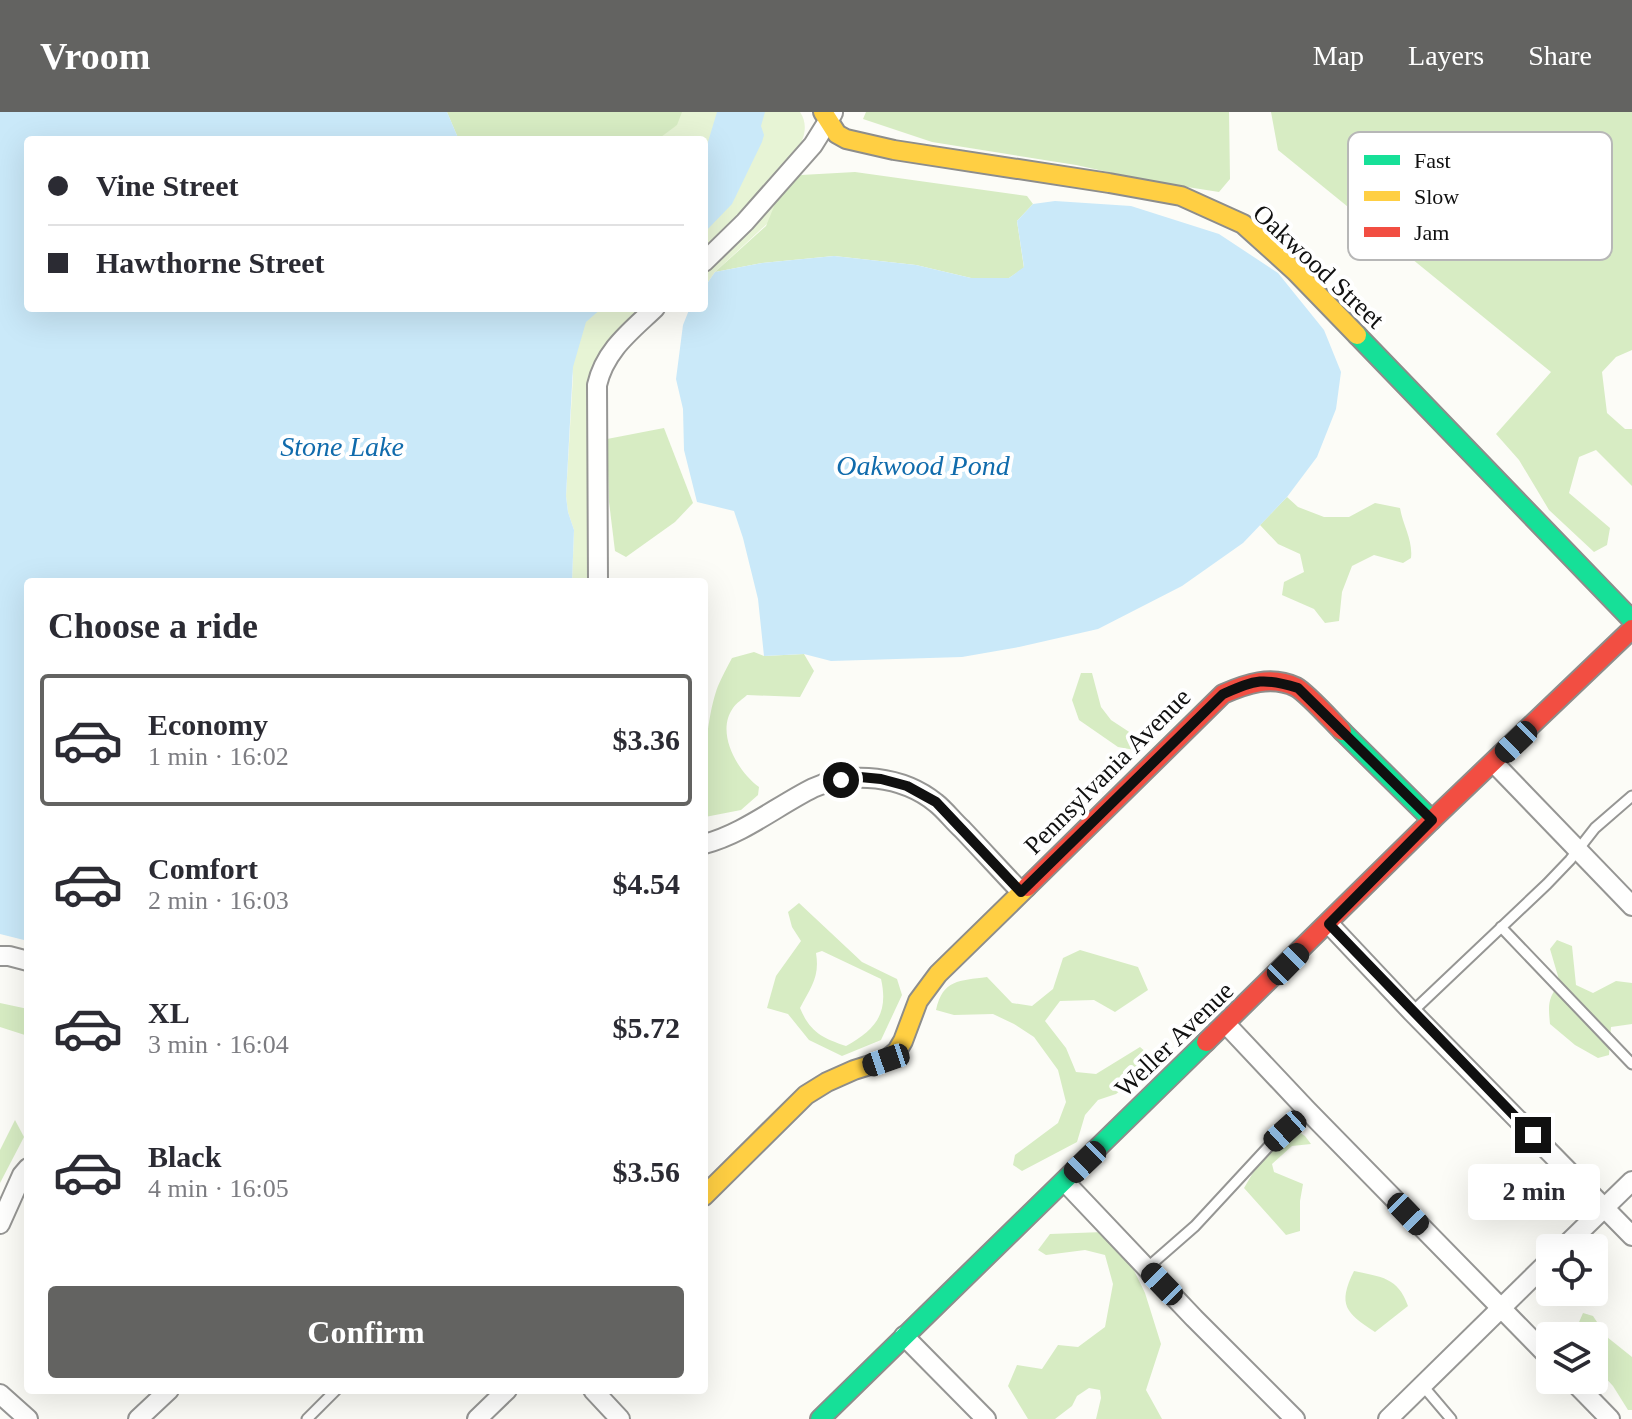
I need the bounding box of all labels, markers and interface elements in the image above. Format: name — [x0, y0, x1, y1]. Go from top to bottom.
text: Vroom — [40, 35, 150, 77]
text: Map — [1313, 40, 1364, 71]
text: Layers — [1408, 40, 1484, 71]
text: Share — [1528, 40, 1592, 71]
legend — [1348, 132, 1612, 260]
text: Fast — [1414, 148, 1451, 173]
text: Vine Street — [96, 169, 238, 202]
text: Slow — [1414, 184, 1459, 209]
street label: Oakwood Street — [1247, 198, 1391, 335]
text: Jam — [1414, 220, 1449, 245]
text: Hawthorne Street — [96, 246, 325, 279]
water label: Stone Lake — [280, 431, 404, 462]
water label: Oakwood Pond — [836, 450, 1011, 481]
text: Choose a ride — [48, 606, 258, 646]
street label: Pennsylvania Avenue — [1018, 682, 1196, 860]
icon: car — [52, 704, 124, 776]
text: Economy — [148, 708, 268, 741]
car — [1490, 717, 1542, 767]
text: $3.36 — [613, 723, 680, 756]
text: 1 min · 16:02 — [148, 742, 289, 771]
route start — [823, 762, 859, 798]
icon: car — [52, 848, 124, 920]
text: Comfort — [148, 852, 258, 885]
text: $4.54 — [613, 867, 680, 900]
text: 2 min · 16:03 — [148, 886, 289, 915]
car — [1263, 939, 1313, 989]
street label: Weller Avenue — [1109, 976, 1239, 1103]
icon: car — [52, 992, 124, 1064]
text: XL — [148, 996, 190, 1029]
text: $5.72 — [613, 1011, 680, 1044]
text: 3 min · 16:04 — [148, 1030, 289, 1059]
car — [859, 1041, 913, 1079]
car — [1259, 1106, 1311, 1156]
route end — [1515, 1117, 1551, 1153]
icon: car — [52, 1136, 124, 1208]
car — [1059, 1137, 1111, 1187]
text: Black — [148, 1140, 221, 1173]
text: $3.56 — [613, 1155, 680, 1188]
callout: 2 min — [1467, 1163, 1599, 1219]
text: 4 min · 16:05 — [148, 1174, 289, 1203]
text: 2 min — [1503, 1177, 1565, 1206]
car — [1383, 1188, 1433, 1240]
map controls — [1536, 1234, 1608, 1394]
button: locate — [1536, 1234, 1608, 1306]
car — [1137, 1258, 1187, 1310]
button: Confirm — [48, 1286, 684, 1378]
button: layers — [1536, 1322, 1608, 1394]

